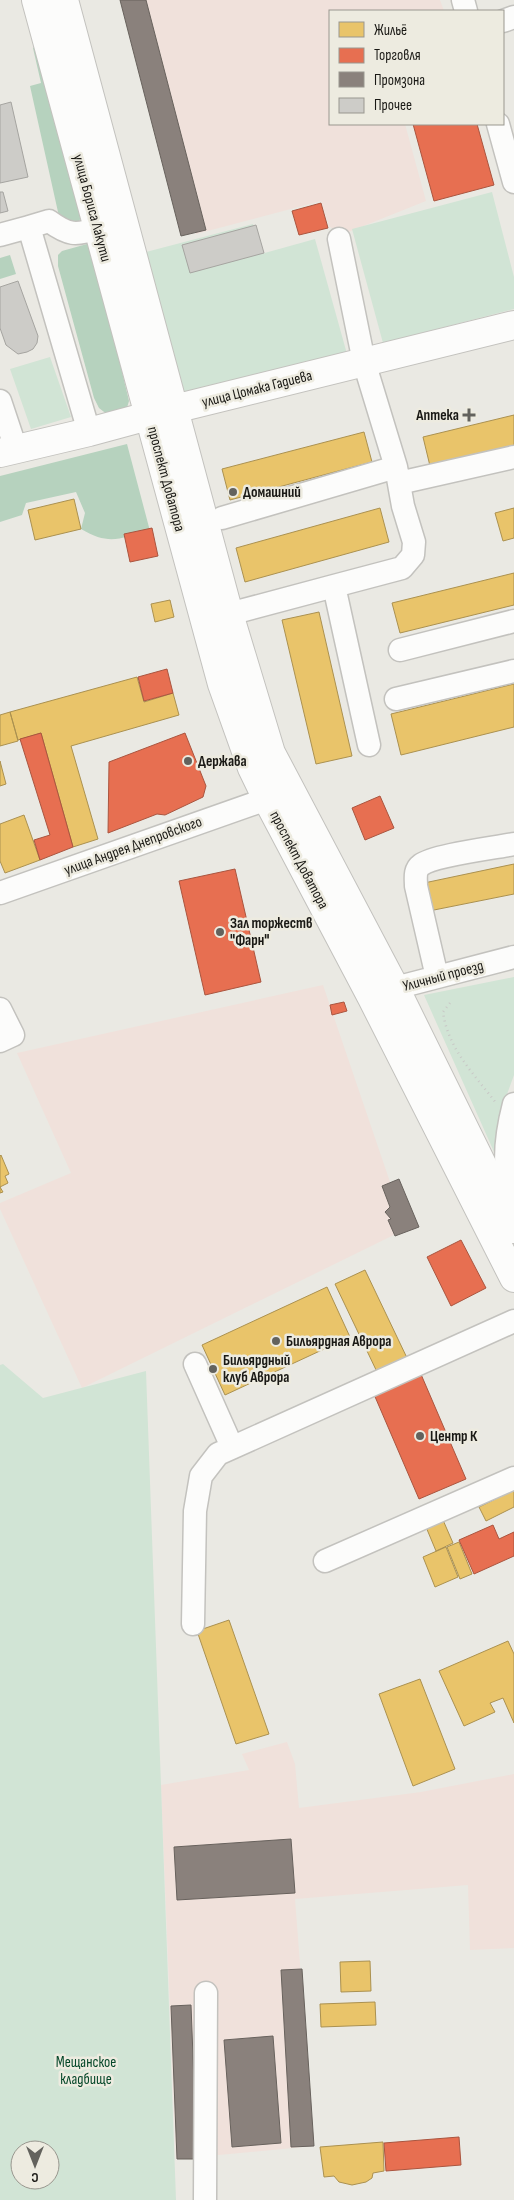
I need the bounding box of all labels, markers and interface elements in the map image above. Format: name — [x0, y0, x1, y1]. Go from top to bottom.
legend — [329, 10, 504, 125]
text: Жильё — [374, 21, 407, 40]
text: Торговля — [374, 46, 421, 65]
text: Промзона — [374, 71, 425, 90]
text: Прочее — [374, 96, 412, 115]
street label: улица Бориса Лакути — [69, 152, 115, 264]
street label: улица Цомака Гадиева — [200, 366, 314, 412]
place label: Аптека — [415, 406, 459, 425]
marker: Аптека — [463, 409, 475, 421]
street label: проспект Доватора — [143, 424, 189, 534]
place label: Домашний — [243, 483, 301, 502]
marker: Домашний — [227, 486, 239, 498]
place label: Держава — [198, 752, 247, 771]
marker: Держава — [182, 755, 194, 767]
street label: проспект Доватора — [265, 808, 333, 912]
street label: улица Андрея Днепровского — [61, 812, 205, 880]
place label: Зал торжеств "Фарн" — [230, 914, 313, 950]
marker: Зал торжеств "Фарн" — [214, 926, 226, 938]
street label: Уличный проезд — [401, 956, 485, 996]
place label: Бильярдная Аврора — [286, 1332, 392, 1351]
marker: Бильярдная Аврора — [270, 1335, 282, 1347]
place label: Бильярдный клуб Аврора — [223, 1351, 290, 1387]
marker: Бильярдный клуб Аврора — [207, 1363, 219, 1375]
place label: Центр К — [430, 1427, 478, 1446]
marker: Центр К — [414, 1430, 426, 1442]
park label: Мещанское кладбище — [56, 2053, 116, 2089]
north arrow — [10, 2140, 60, 2190]
text: С — [31, 2169, 39, 2186]

